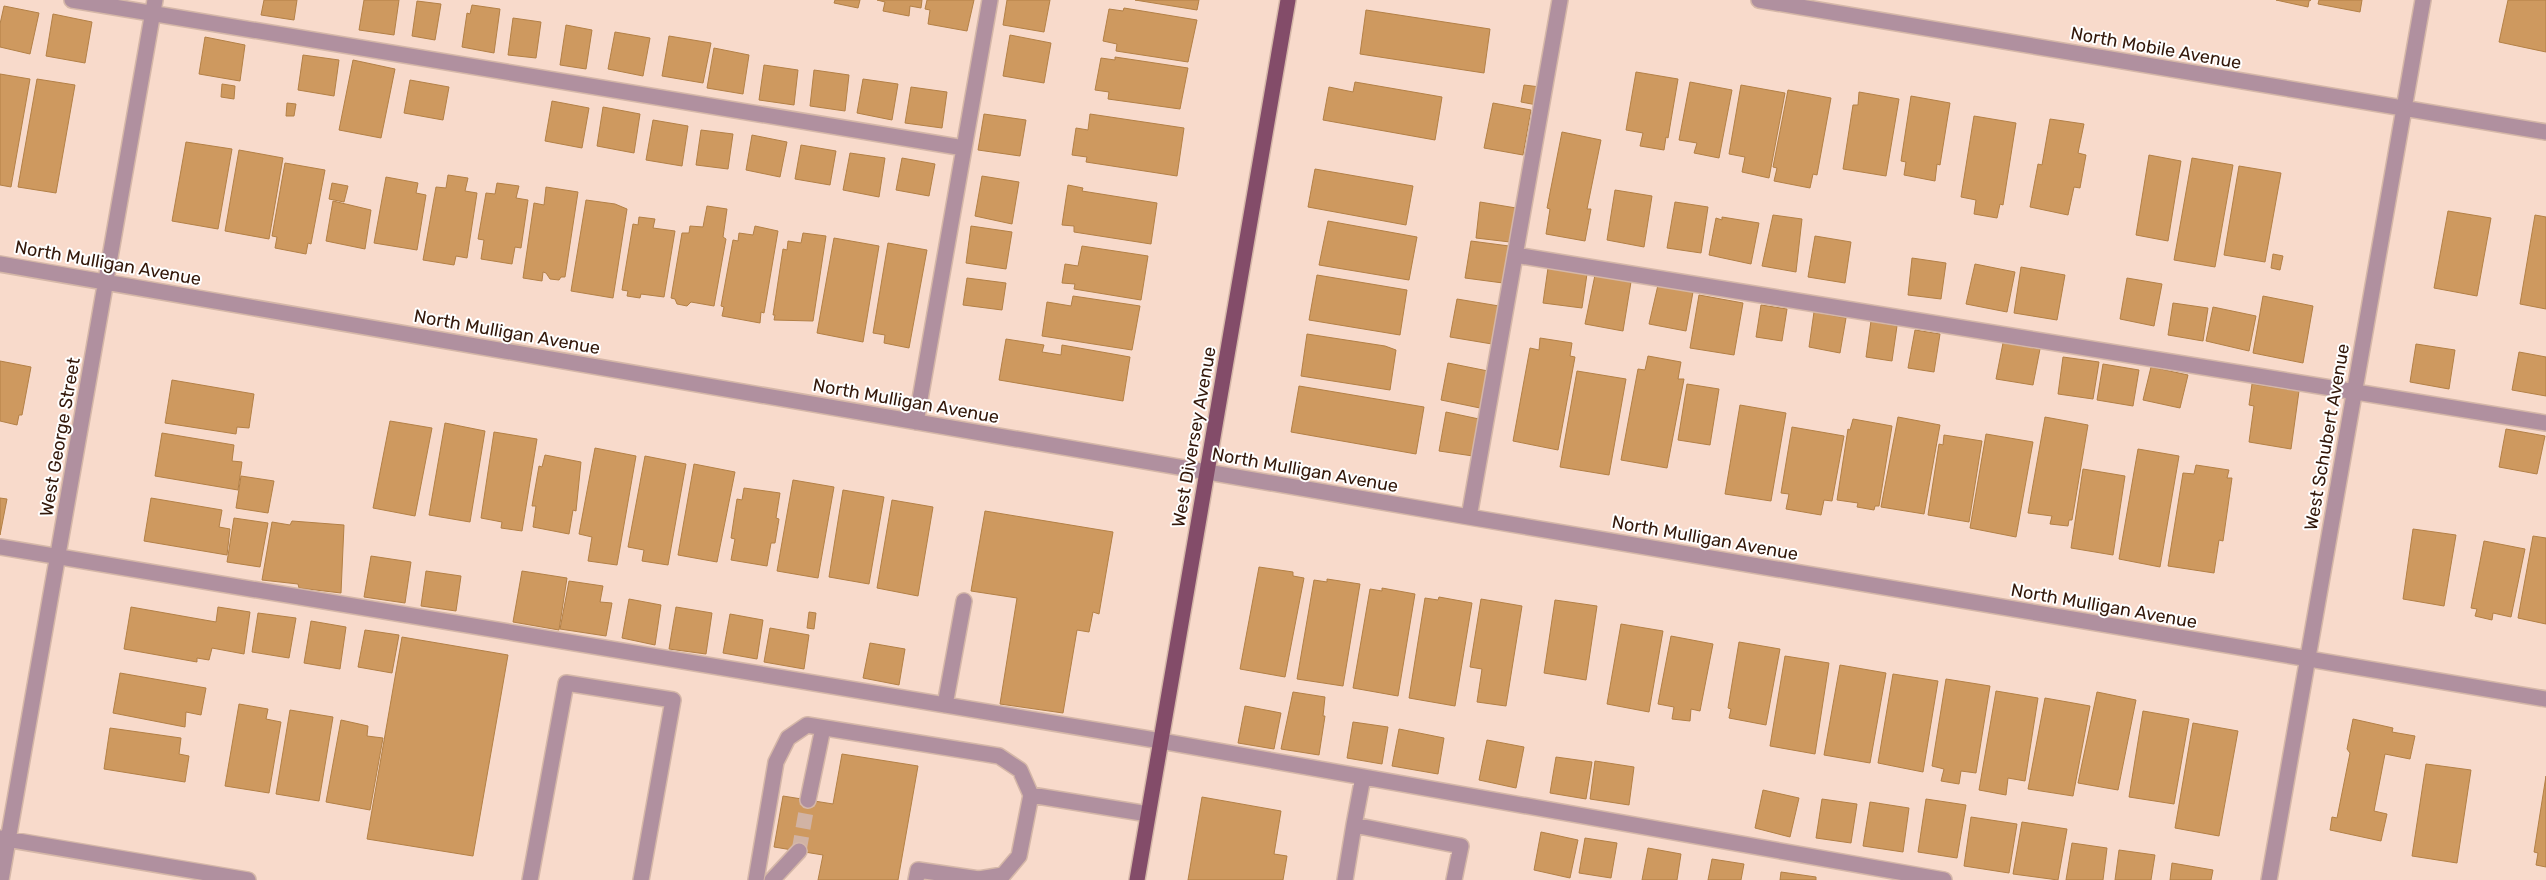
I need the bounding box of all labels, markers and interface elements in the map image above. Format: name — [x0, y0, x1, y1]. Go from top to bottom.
street label: North Mobile Avenue — [2069, 22, 2243, 74]
street label: North Mulligan Avenue — [13, 236, 203, 290]
street label: North Mulligan Avenue — [412, 305, 602, 359]
street label: West Schubert Avenue — [2300, 342, 2354, 532]
street label: West Diversey Avenue — [1167, 345, 1221, 529]
street label: West George Street — [35, 356, 85, 518]
street label: North Mulligan Avenue — [811, 374, 1001, 428]
street label: North Mulligan Avenue — [1210, 443, 1400, 497]
street label: North Mulligan Avenue — [1610, 511, 1800, 565]
street label: North Mulligan Avenue — [2009, 579, 2199, 633]

